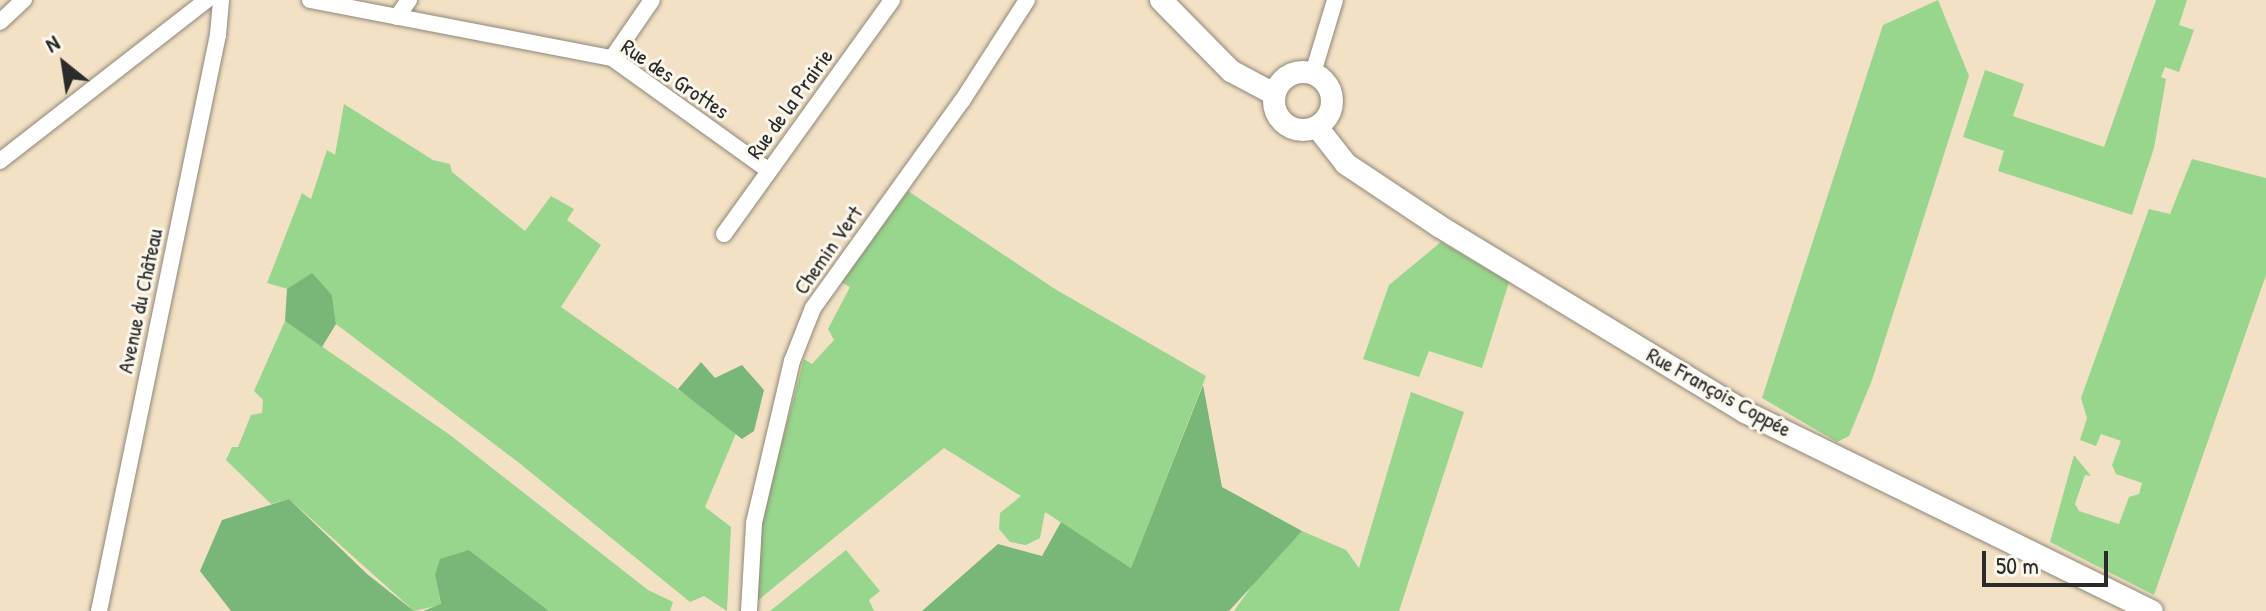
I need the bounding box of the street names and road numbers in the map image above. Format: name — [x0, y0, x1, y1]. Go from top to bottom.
street label: Rue des Grottes — [616, 33, 734, 125]
street label: Rue de la Prairie — [741, 44, 839, 164]
street label: Chemin Vert — [788, 201, 868, 299]
street label: Avenue du Château — [112, 226, 168, 376]
street label: Rue François Coppée — [1642, 341, 1796, 443]

